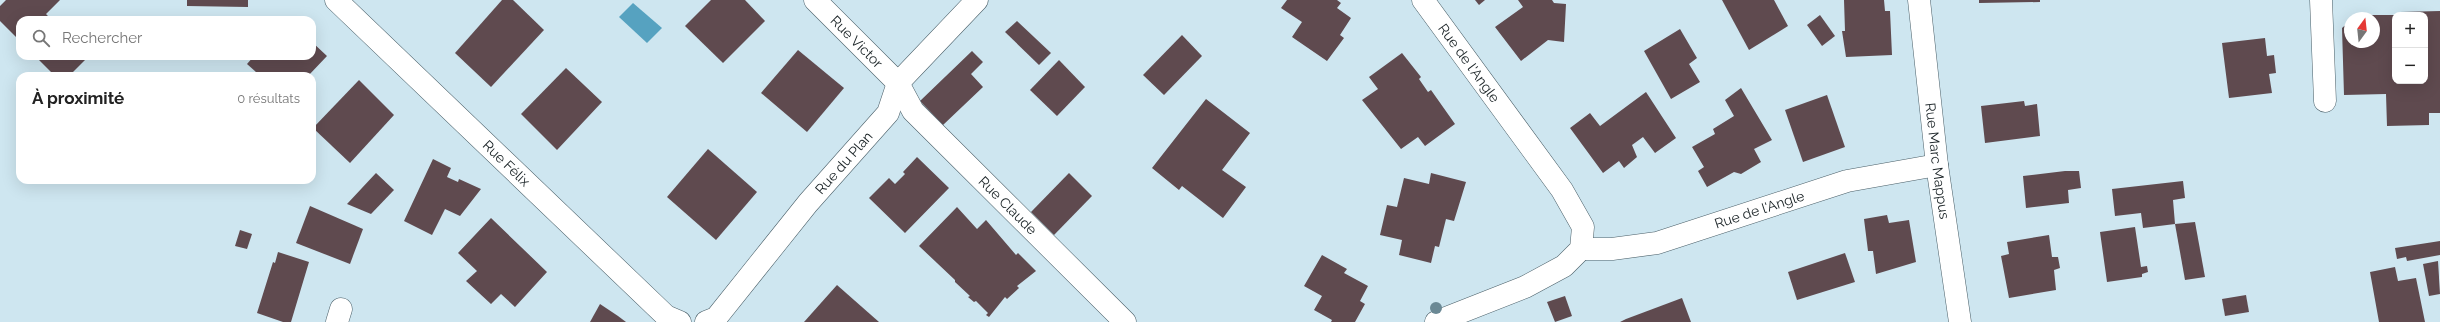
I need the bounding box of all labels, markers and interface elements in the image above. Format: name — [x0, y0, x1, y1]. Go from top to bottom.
street label: Rue Victor — [827, 12, 886, 71]
north arrow — [2344, 12, 2380, 48]
map controls — [2392, 12, 2428, 84]
button: + — [2392, 12, 2428, 48]
search box — [16, 16, 316, 60]
street label: Rue de l'Angle — [1435, 21, 1503, 105]
icon: search — [30, 27, 52, 49]
text: Rechercher — [62, 29, 142, 47]
button: − — [2392, 48, 2428, 84]
text: À proximité — [32, 88, 124, 108]
text: 0 résultats — [237, 91, 300, 106]
street label: Rue Marc Mappus — [1922, 102, 1953, 220]
street label: Rue du Plan — [812, 128, 876, 197]
street label: Rue Félix — [480, 137, 533, 189]
street label: Rue Claude — [975, 173, 1040, 238]
street label: Rue de l'Angle — [1712, 188, 1806, 232]

